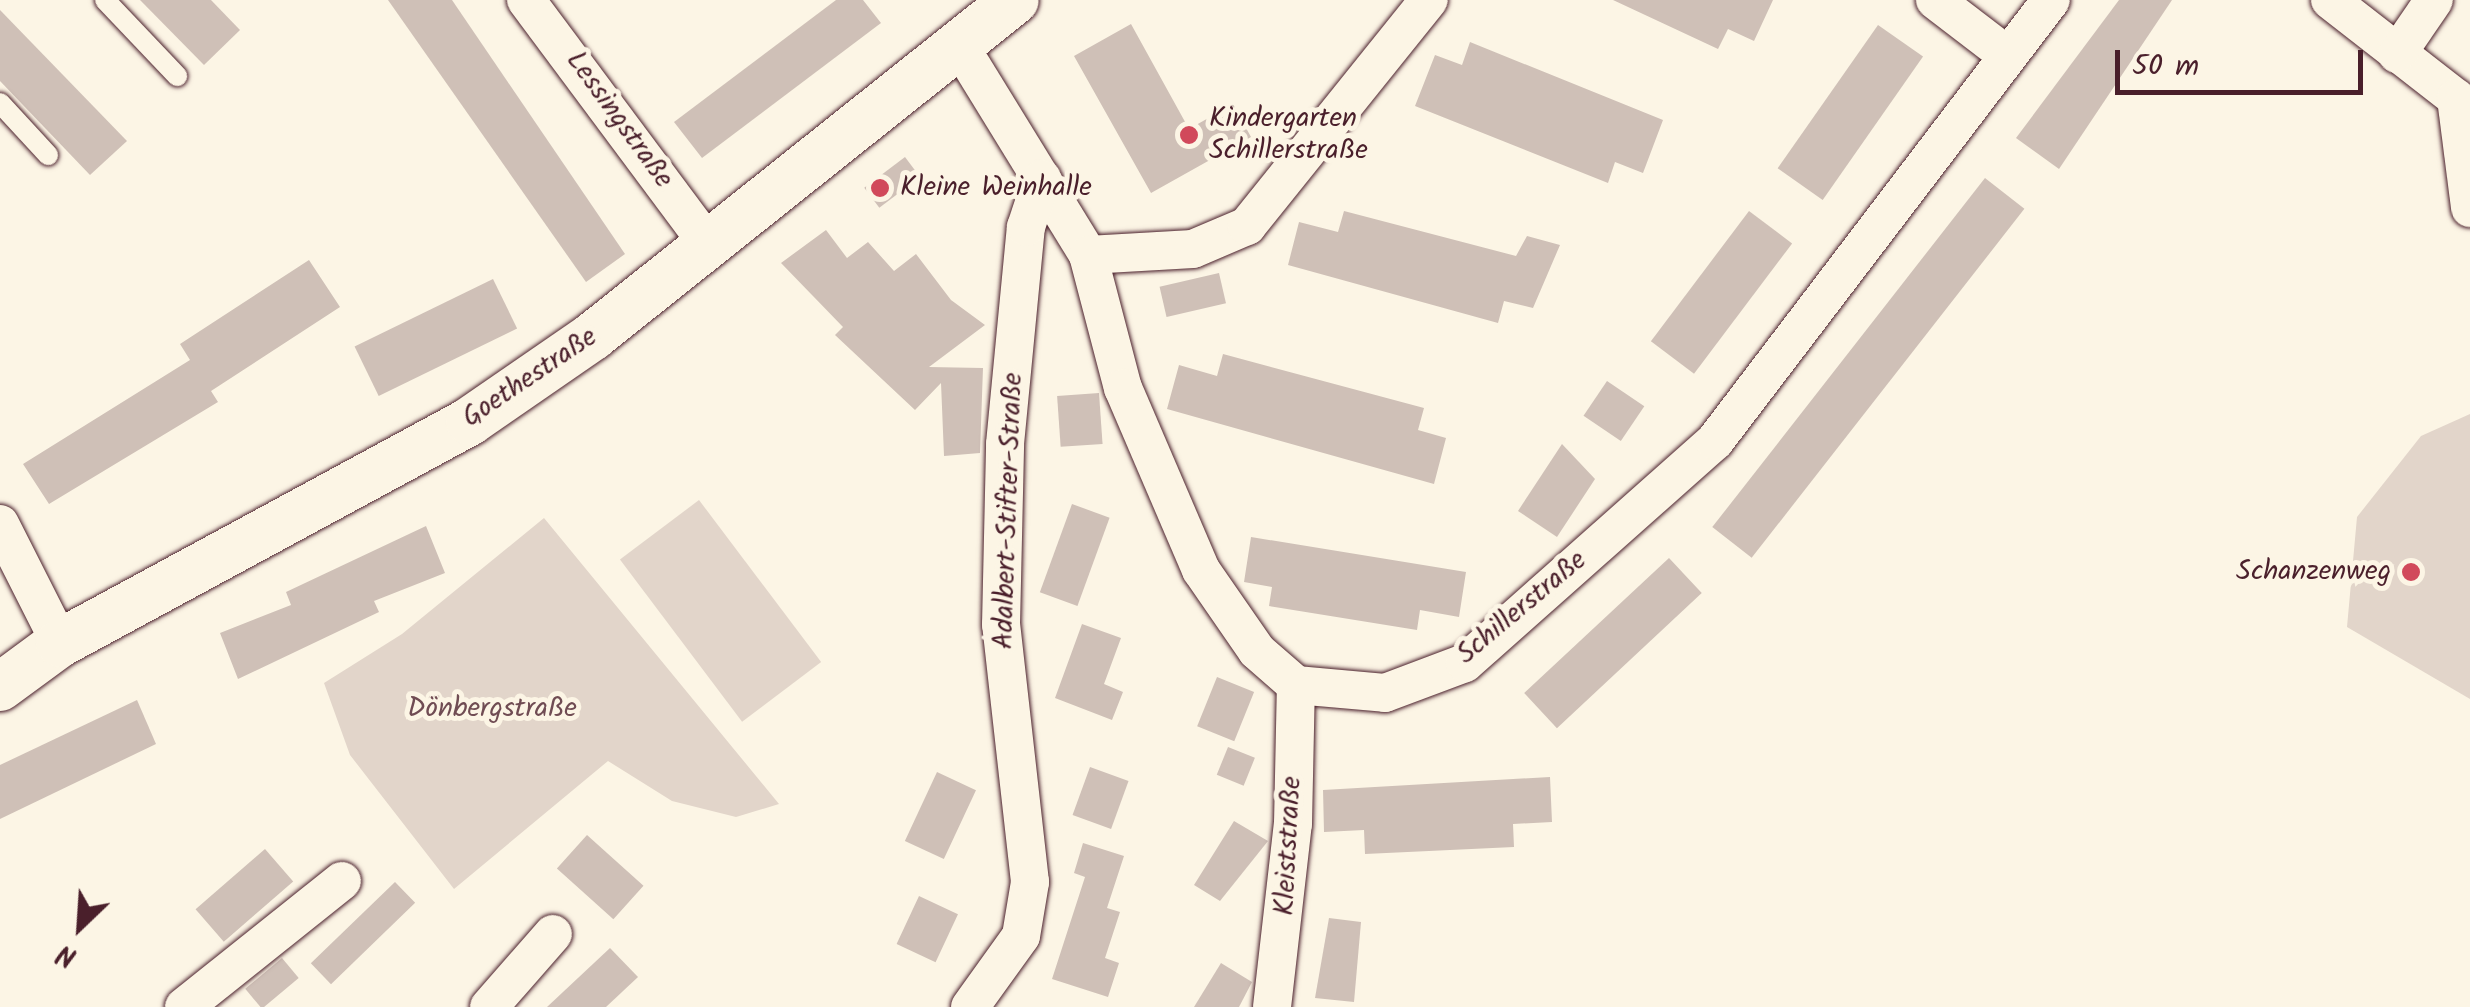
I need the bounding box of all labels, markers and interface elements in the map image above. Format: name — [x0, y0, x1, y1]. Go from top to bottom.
scale bar — [2120, 30, 2368, 92]
text: 50 m — [2132, 43, 2199, 91]
street label: Lessingstraße — [558, 45, 680, 195]
place label: Kindergarten Schillerstraße — [1209, 102, 1368, 168]
marker: Kindergarten Schillerstraße — [1178, 124, 1200, 146]
place label: Kleine Weinhalle — [900, 171, 1092, 205]
marker: Kleine Weinhalle — [869, 177, 891, 199]
street label: Goethestraße — [456, 321, 604, 435]
street label: Adalbert-Stifter-Straße — [987, 372, 1031, 650]
street label: Schillerstraße — [1450, 544, 1594, 672]
place label: Schanzenweg — [2236, 555, 2391, 589]
marker: Schanzenweg — [2400, 561, 2422, 583]
park label: Dönbergstraße — [407, 692, 577, 726]
street label: Kleiststraße — [1269, 775, 1309, 917]
north arrow — [30, 877, 130, 977]
text: N — [50, 931, 85, 979]

